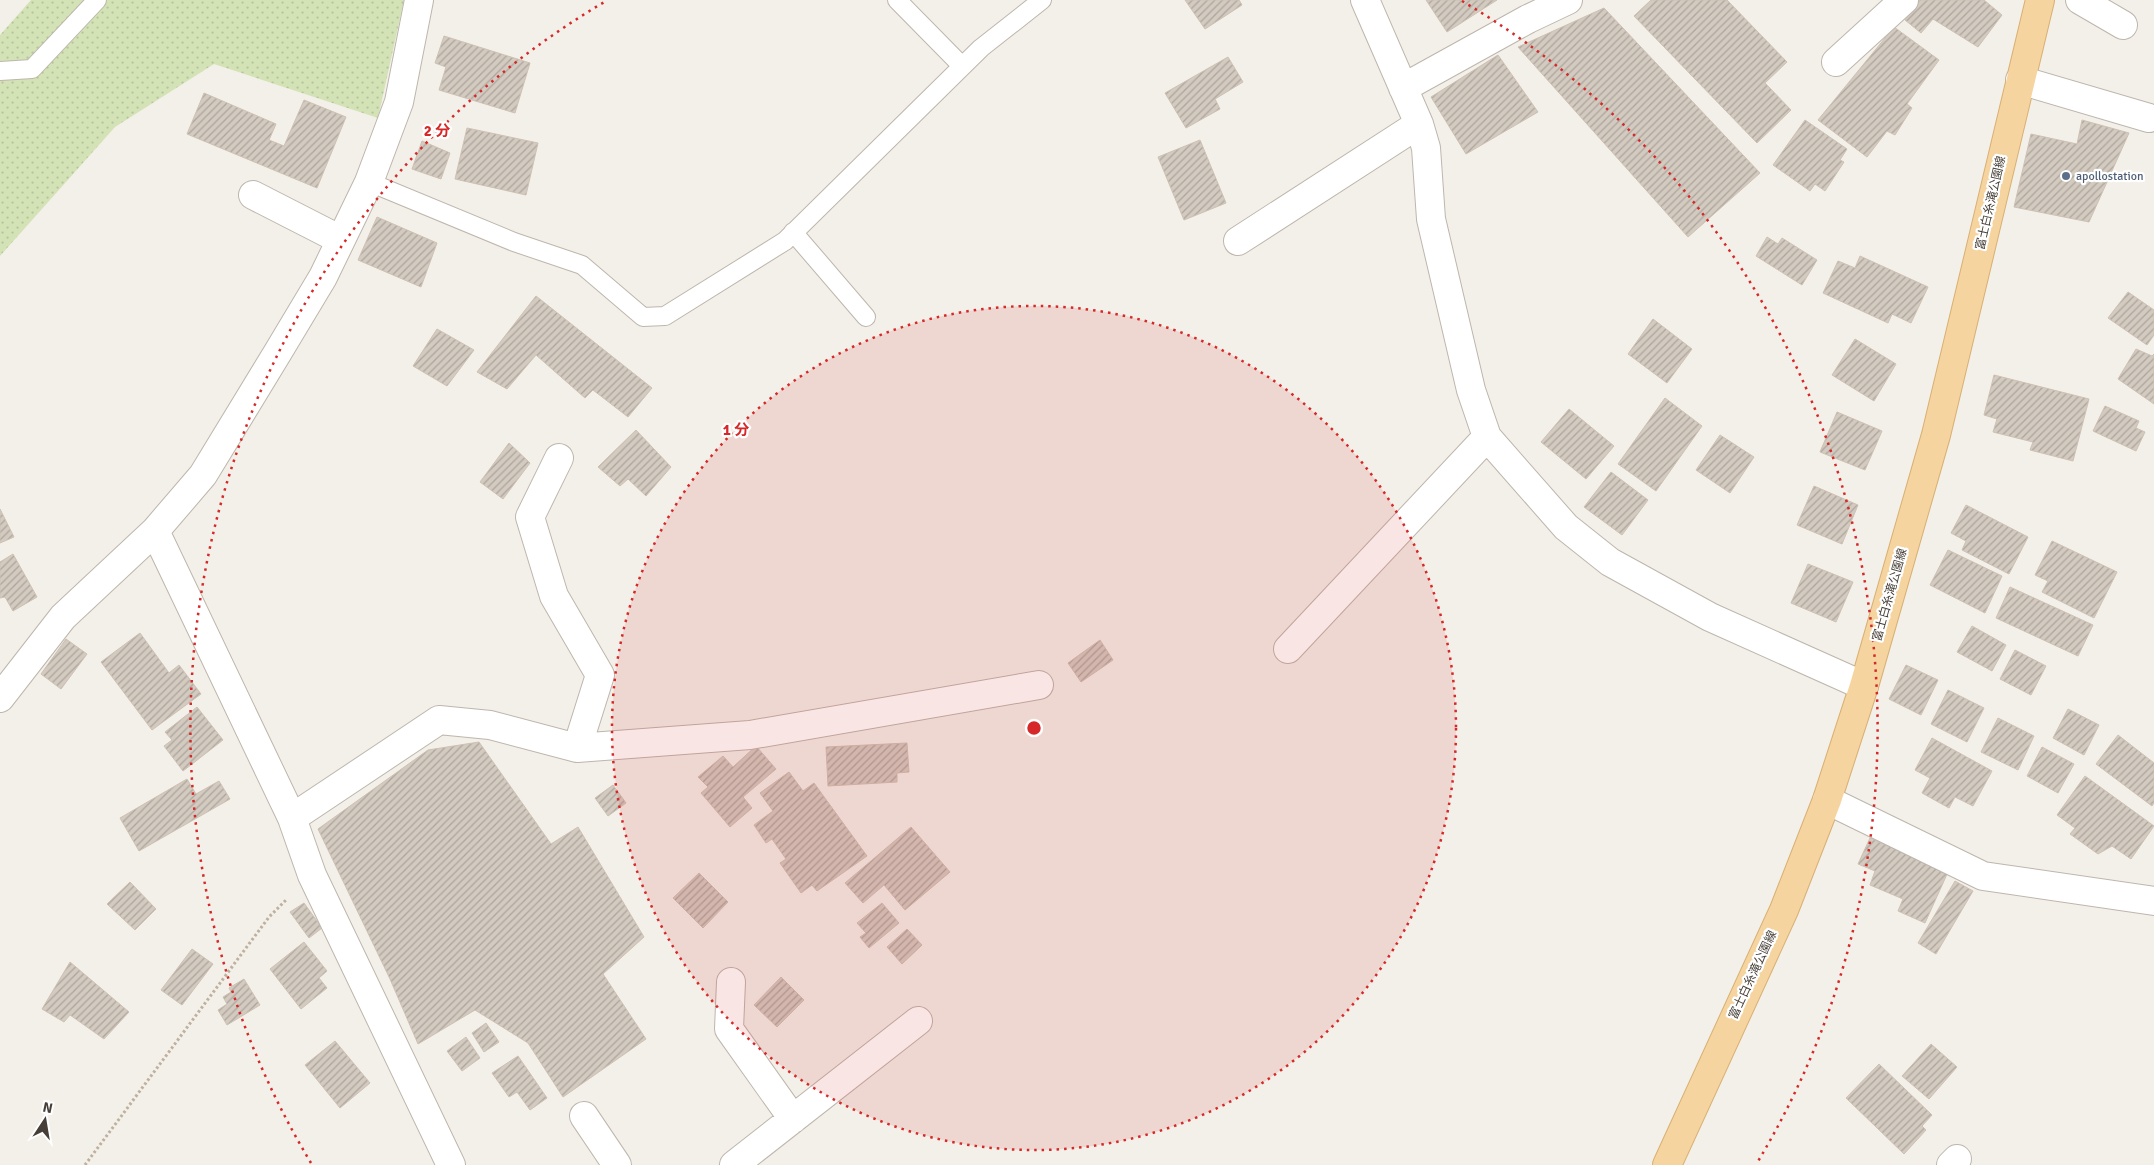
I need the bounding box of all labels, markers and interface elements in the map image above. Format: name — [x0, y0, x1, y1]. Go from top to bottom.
text: 2 分 — [424, 122, 450, 140]
street label: 富士白糸滝公園線 — [1973, 155, 2009, 251]
place label: apollostation — [2076, 169, 2143, 184]
marker: apollostation — [2060, 170, 2072, 182]
text: 1 分 — [723, 421, 749, 439]
street label: 富士白糸滝公園線 — [1870, 547, 1910, 643]
centre of rings — [1025, 719, 1043, 737]
street label: 富士白糸滝公園線 — [1726, 928, 1780, 1022]
north arrow — [20, 1095, 70, 1145]
text: N — [41, 1098, 54, 1117]

